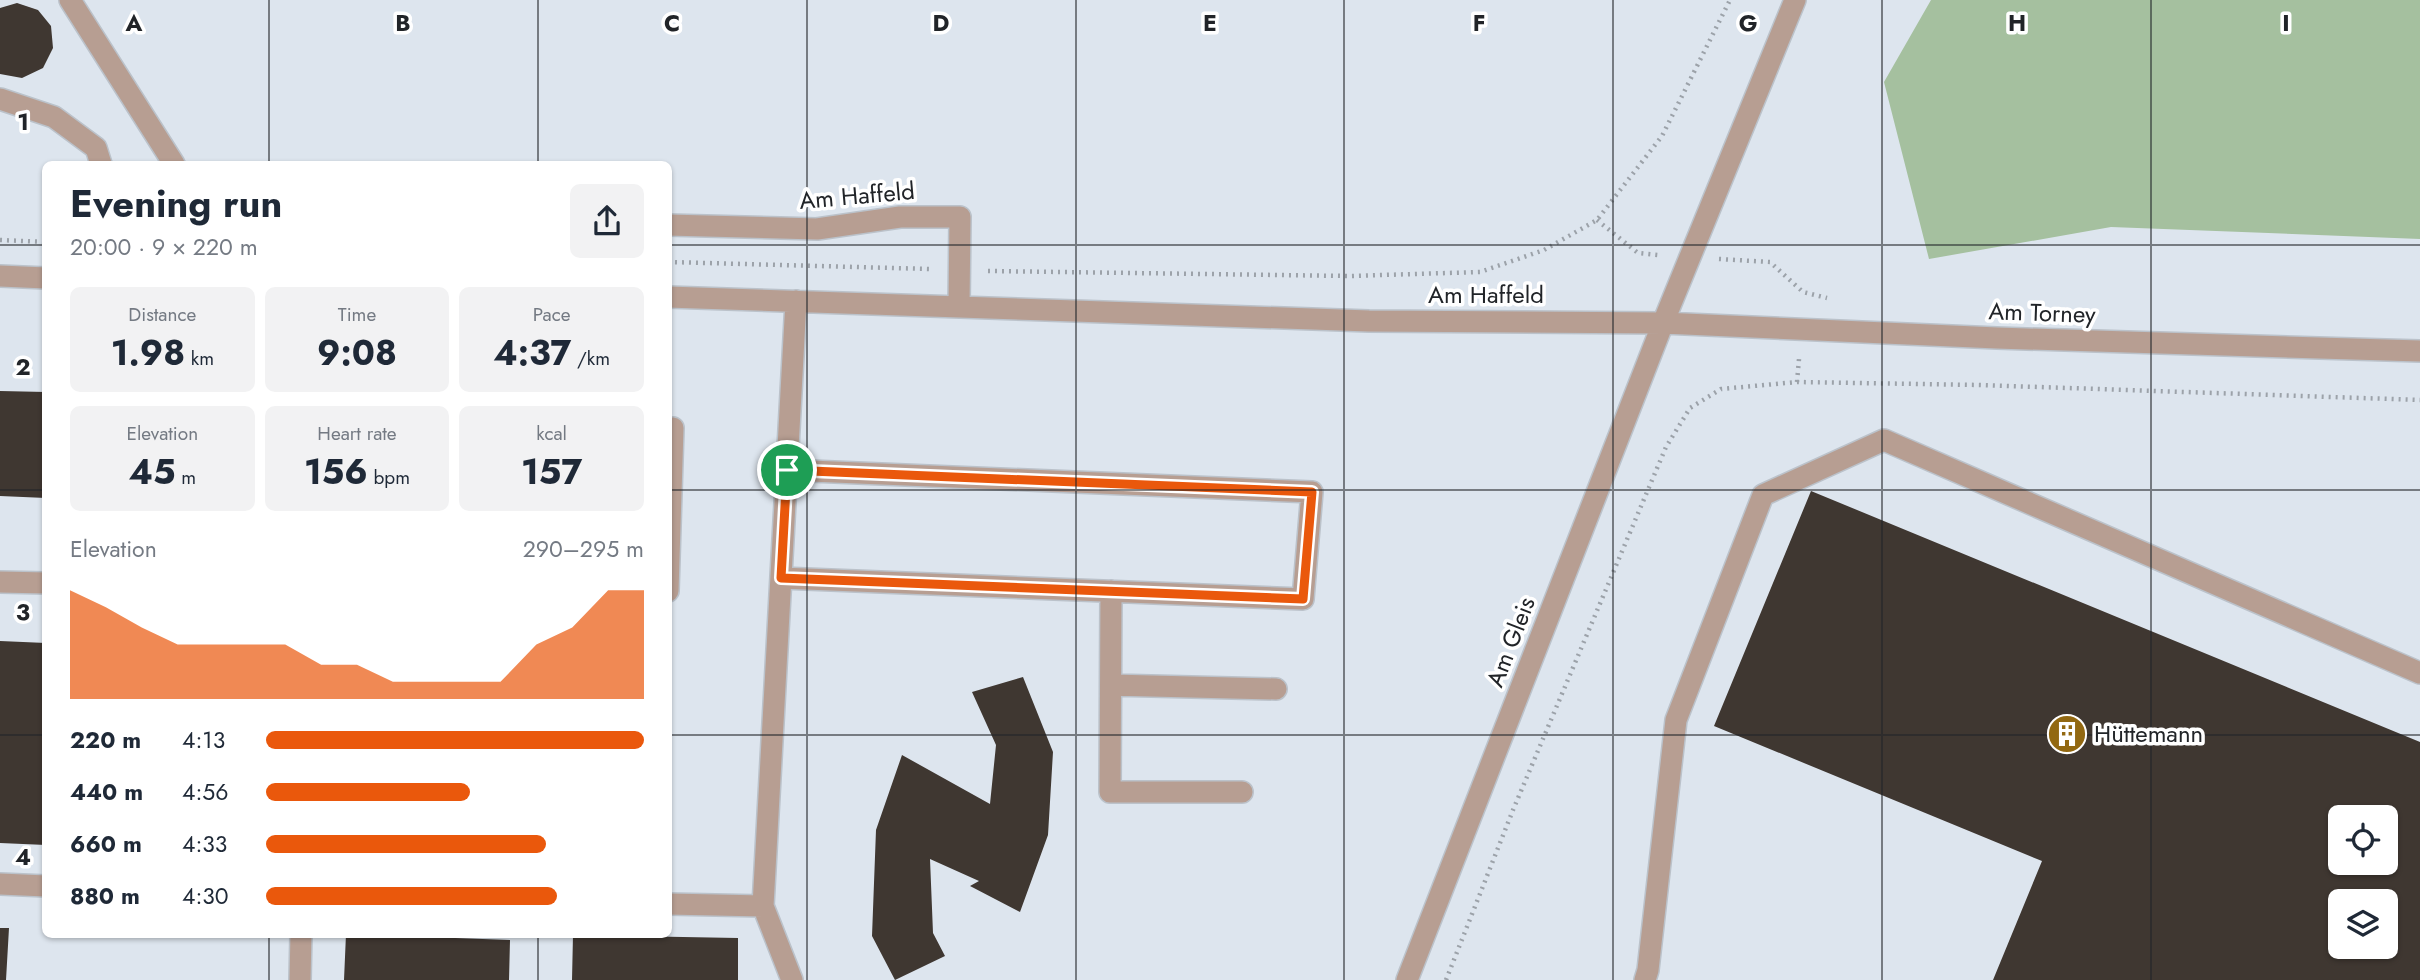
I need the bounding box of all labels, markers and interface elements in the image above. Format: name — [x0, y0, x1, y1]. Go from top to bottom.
text: A — [125, 6, 143, 40]
text: B — [395, 6, 411, 40]
text: C — [664, 6, 680, 40]
text: D — [933, 6, 950, 40]
text: E — [1203, 6, 1217, 40]
text: F — [1473, 6, 1485, 40]
text: G — [1739, 6, 1757, 40]
text: H — [2008, 6, 2026, 40]
text: I — [2282, 6, 2290, 40]
text: 1 — [17, 105, 29, 139]
street label: Am Haffeld — [798, 173, 916, 218]
text: Evening run — [70, 176, 282, 231]
button: share — [570, 184, 644, 258]
text: 20:00 · 9 × 220 m — [70, 230, 258, 264]
street label: Am Haffeld — [1428, 277, 1544, 312]
street label: Am Torney — [1988, 293, 2097, 332]
text: Distance — [128, 301, 196, 328]
text: Time — [338, 301, 376, 328]
text: Pace — [533, 301, 571, 328]
text: 1.98 — [111, 328, 185, 378]
text: 9:08 — [317, 328, 397, 378]
text: 4:37 — [493, 328, 571, 378]
text: km — [185, 345, 214, 372]
text: /km — [571, 345, 610, 372]
text: 2 — [15, 350, 31, 384]
text: Elevation — [126, 420, 198, 447]
text: Heart rate — [317, 420, 397, 447]
text: kcal — [536, 420, 567, 447]
pin — [757, 440, 817, 500]
text: 45 — [129, 447, 176, 497]
text: 156 — [304, 447, 368, 497]
text: 157 — [521, 447, 582, 497]
icon: arrive — [768, 451, 806, 489]
text: m — [176, 464, 196, 491]
text: bpm — [368, 464, 410, 491]
text: Elevation — [70, 532, 157, 566]
text: 290–295 m — [523, 532, 644, 566]
street label: Am Gleis — [1477, 592, 1544, 692]
text: 3 — [16, 595, 30, 629]
building icon: Hüttemann — [2046, 713, 2088, 755]
place label: Hüttemann — [2094, 716, 2203, 751]
text: 220 m — [70, 723, 141, 757]
text: 4:13 — [182, 723, 225, 757]
text: 440 m — [70, 775, 143, 809]
text: 4:56 — [182, 775, 229, 809]
map controls — [2328, 805, 2398, 959]
button: locate — [2328, 805, 2398, 875]
text: 660 m — [70, 827, 142, 861]
text: 4:33 — [182, 827, 227, 861]
text: 4 — [15, 840, 31, 874]
text: 880 m — [70, 879, 140, 913]
text: 4:30 — [182, 879, 229, 913]
button: layers — [2328, 889, 2398, 959]

